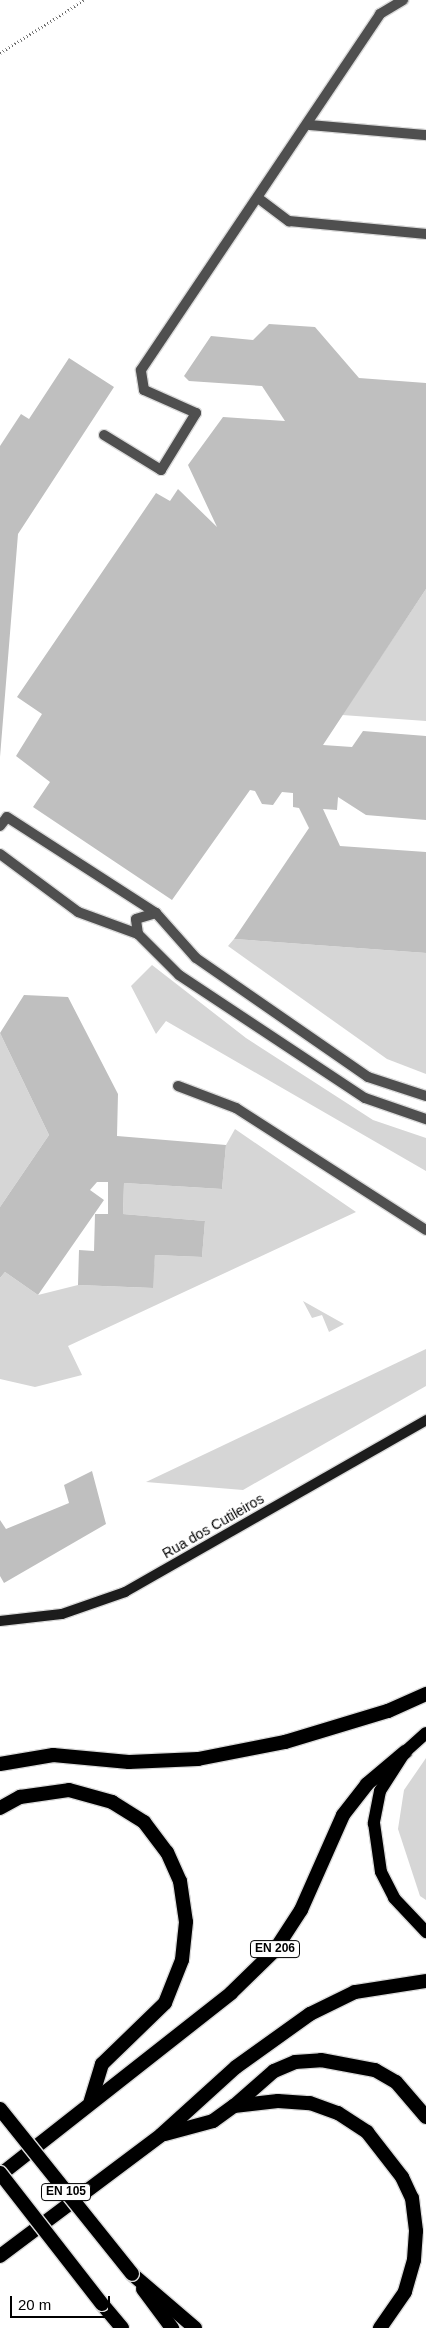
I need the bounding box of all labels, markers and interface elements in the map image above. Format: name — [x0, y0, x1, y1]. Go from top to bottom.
street label: Rua dos Cutileiros — [159, 1490, 267, 1562]
road number: EN 206 — [249, 1940, 301, 1958]
road number: EN 105 — [40, 2182, 92, 2202]
scale bar — [12, 2286, 112, 2318]
text: 20 m — [18, 2296, 51, 2313]

